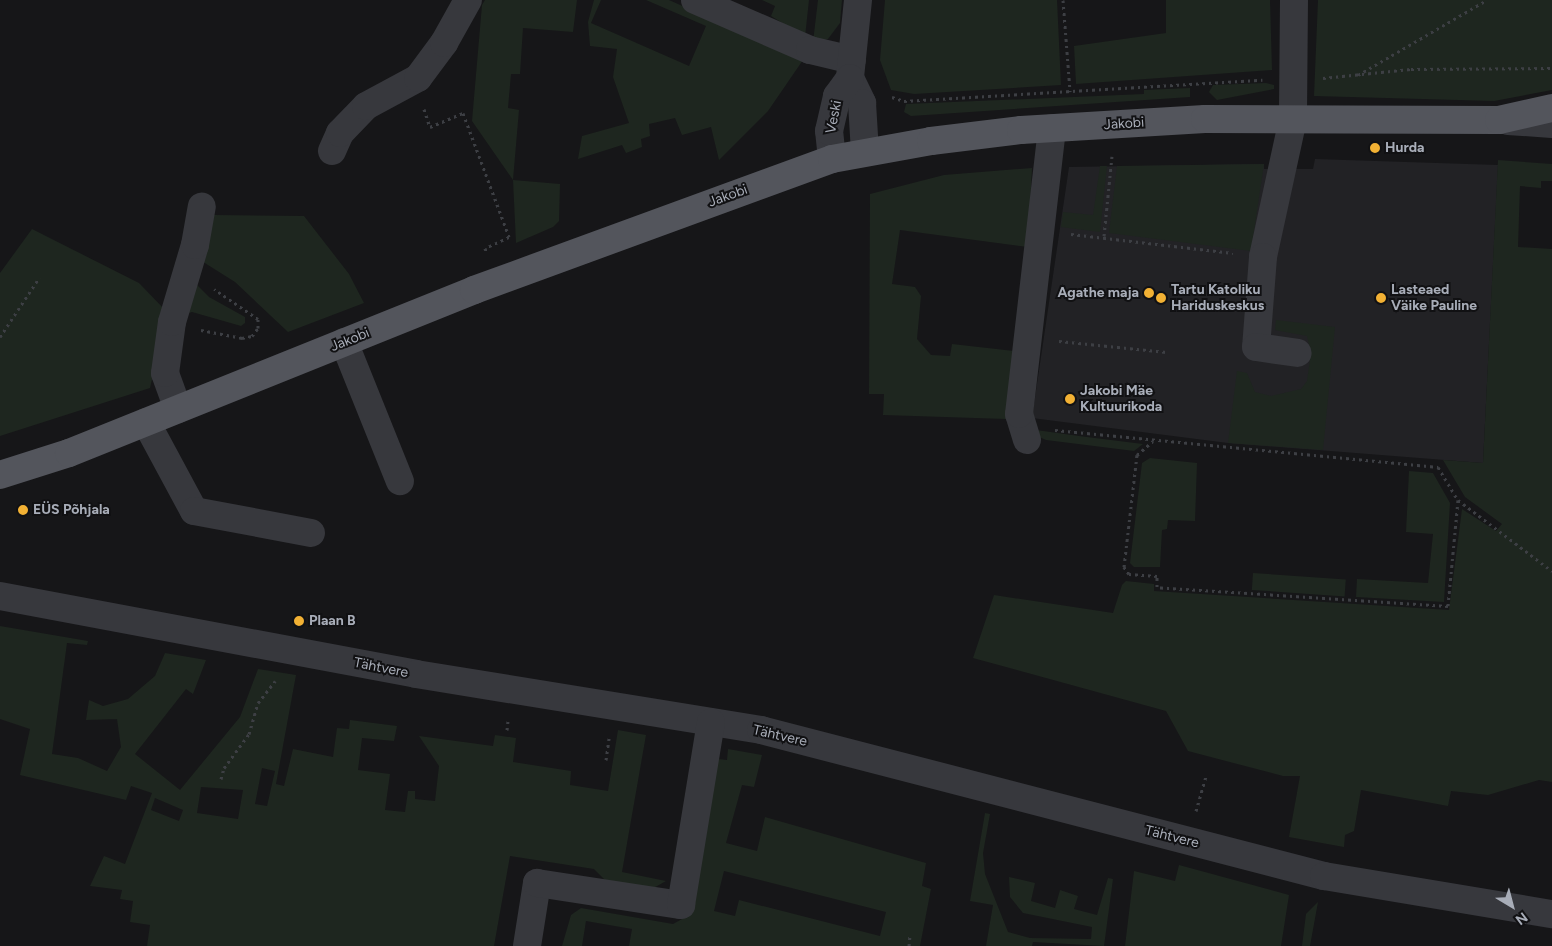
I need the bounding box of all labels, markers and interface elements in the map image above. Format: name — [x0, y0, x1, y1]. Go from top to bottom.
street label: Veski — [823, 99, 845, 135]
street label: Jakobi — [1103, 114, 1145, 134]
place label: Hurda — [1385, 140, 1425, 156]
marker: Hurda — [1369, 142, 1381, 154]
street label: Jakobi — [706, 181, 750, 211]
place label: Tartu Katoliku Hariduskeskus — [1171, 282, 1264, 314]
place label: Lasteaed Väike Pauline — [1391, 282, 1477, 314]
place label: Agathe maja — [1057, 285, 1139, 301]
marker: Agathe maja — [1143, 287, 1155, 299]
marker: Tartu Katoliku Hariduskeskus — [1155, 292, 1167, 304]
marker: Lasteaed Väike Pauline — [1375, 292, 1387, 304]
street label: Jakobi — [328, 325, 372, 355]
place label: Jakobi Mäe Kultuurikoda — [1080, 383, 1162, 416]
marker: Jakobi Mäe Kultuurikoda — [1064, 393, 1076, 405]
place label: EÜS Põhjala — [33, 502, 110, 518]
marker: EÜS Põhjala — [17, 504, 29, 516]
place label: Plaan B — [309, 613, 356, 629]
marker: Plaan B — [293, 615, 305, 627]
street label: Tähtvere — [352, 654, 410, 682]
street label: Tähtvere — [751, 722, 809, 750]
street label: Tähtvere — [1143, 822, 1201, 852]
north arrow — [1487, 881, 1537, 931]
text: N — [1512, 908, 1531, 928]

